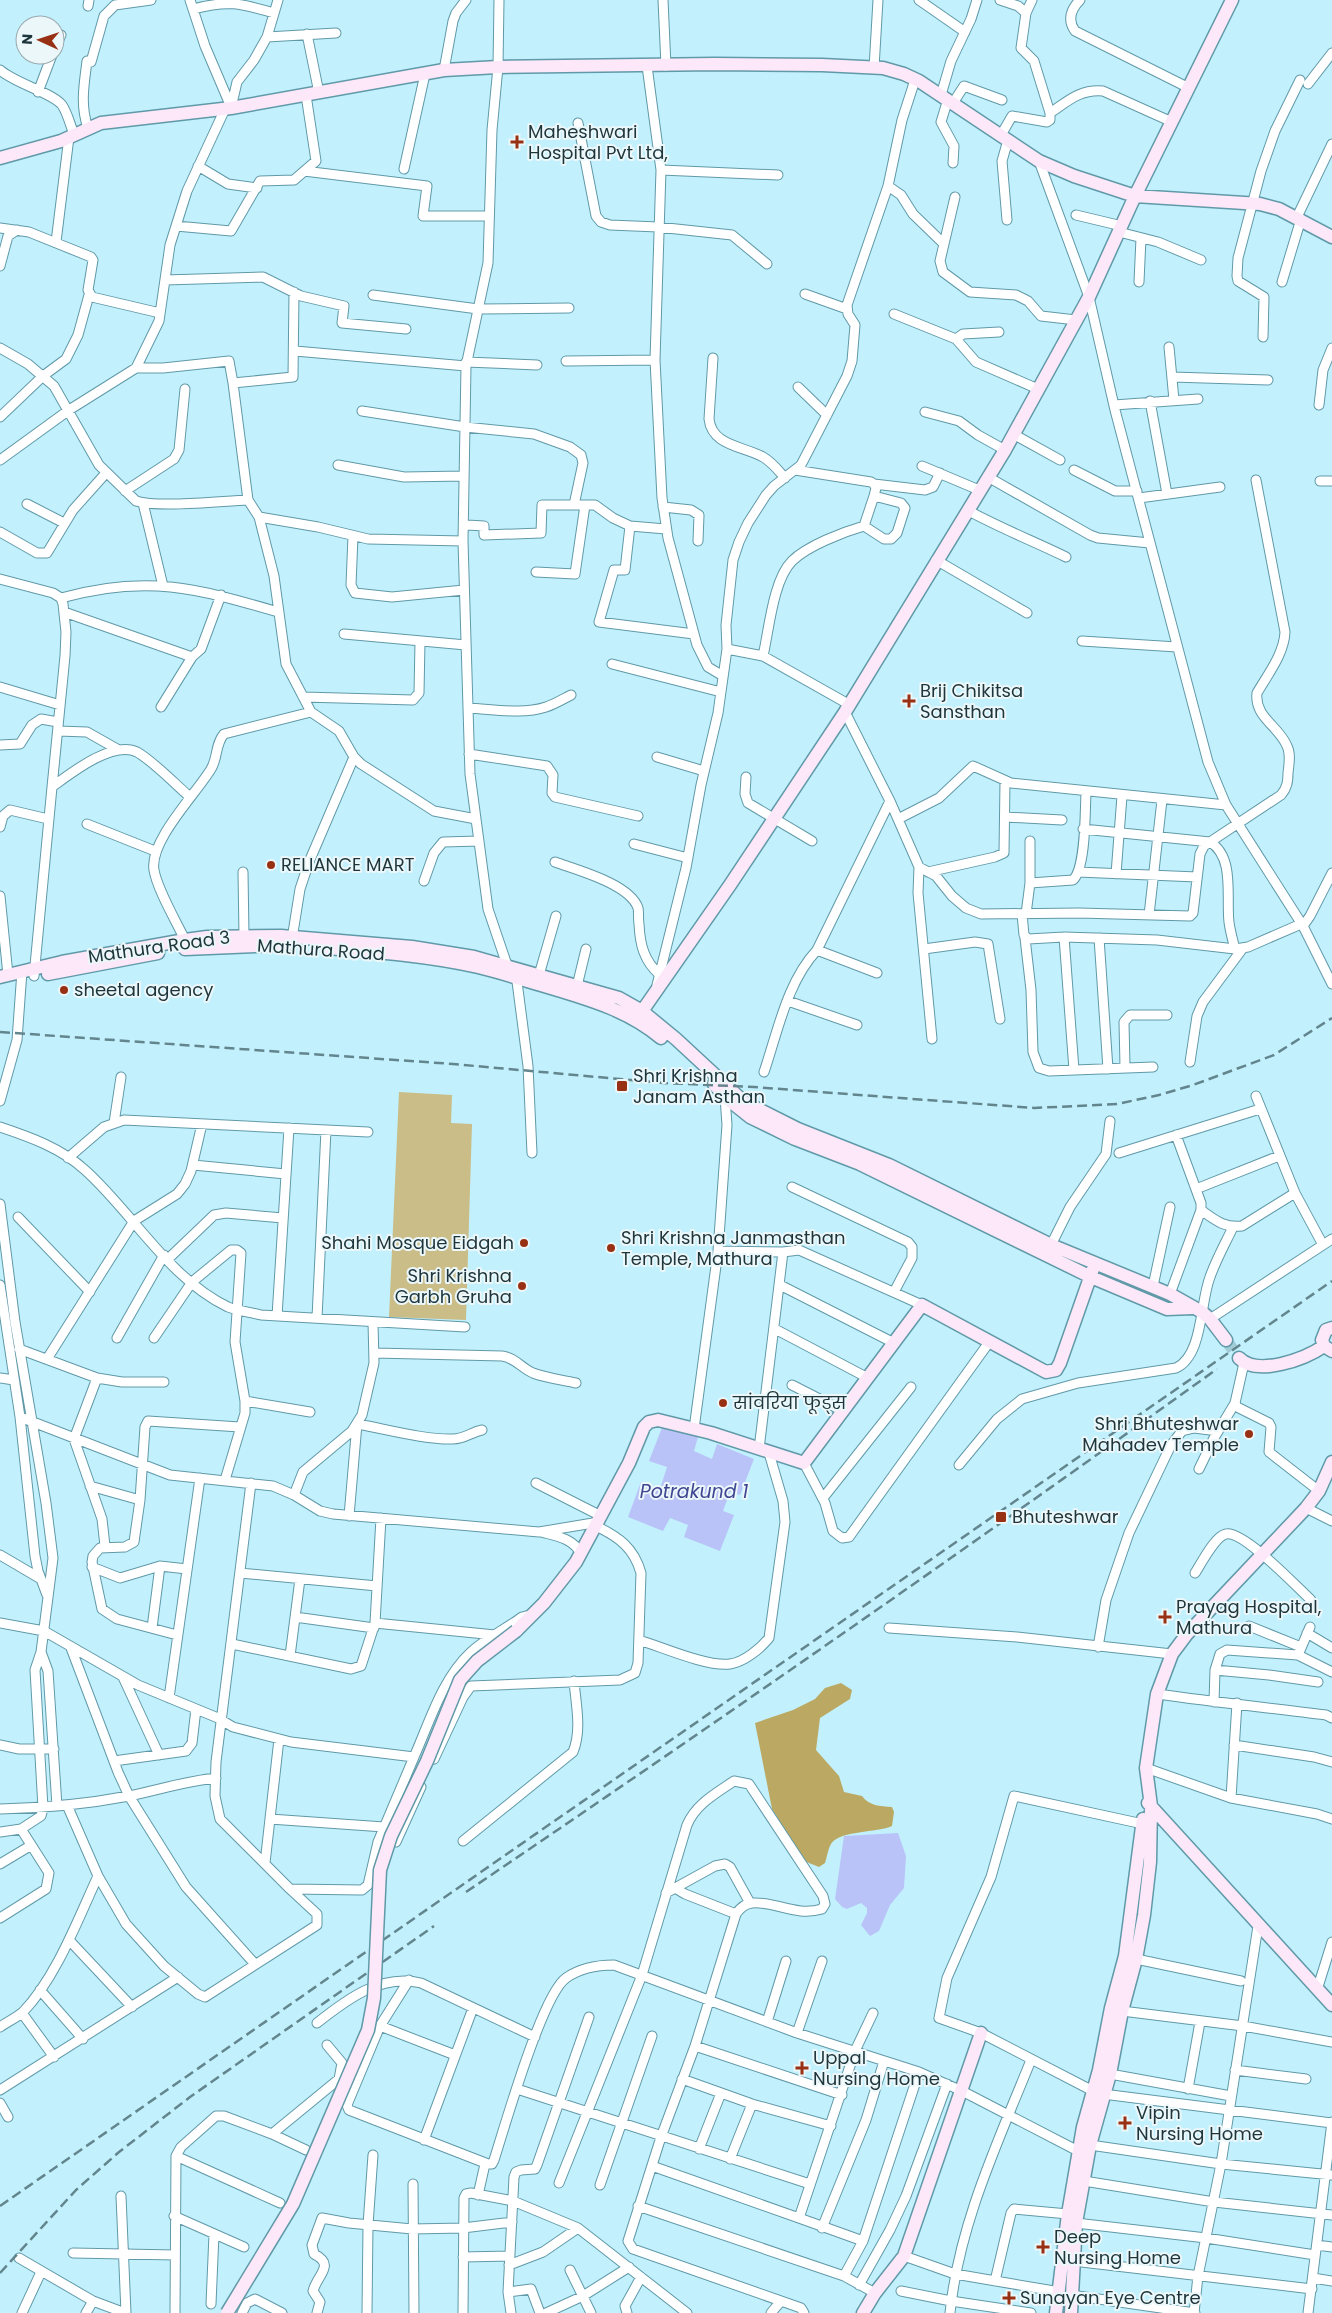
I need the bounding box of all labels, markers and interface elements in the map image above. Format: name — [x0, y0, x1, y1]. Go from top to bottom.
north arrow — [15, 15, 65, 65]
text: N — [17, 34, 37, 45]
place label: Maheshwari Hospital Pvt Ltd, — [528, 119, 668, 165]
marker: Maheshwari Hospital Pvt Ltd, — [510, 135, 524, 149]
place label: Brij Chikitsa Sansthan — [920, 678, 1023, 724]
marker: Brij Chikitsa Sansthan — [902, 694, 916, 708]
place label: RELIANCE MART — [281, 852, 415, 877]
marker: RELIANCE MART — [265, 859, 277, 871]
street label: Mathura Road 3 — [86, 924, 232, 969]
street label: Mathura Road — [256, 933, 386, 966]
place label: sheetal agency — [74, 977, 213, 1002]
marker: sheetal agency — [58, 984, 70, 996]
place label: Shri Krishna Janam Asthan — [633, 1063, 765, 1109]
marker: Shri Krishna Janam Asthan — [615, 1079, 629, 1093]
place label: Shri Krishna Janmasthan Temple, Mathura — [621, 1225, 845, 1271]
place label: Shahi Mosque Eidgah — [321, 1230, 514, 1255]
marker: Shahi Mosque Eidgah — [518, 1237, 530, 1249]
marker: Shri Krishna Janmasthan Temple, Mathura — [605, 1242, 617, 1254]
place label: Shri Krishna Garbh Gruha — [395, 1263, 512, 1309]
marker: Shri Krishna Garbh Gruha — [516, 1280, 528, 1292]
place label: सांवरिया फूड्स — [732, 1390, 848, 1415]
marker: सांवरिया फूड्स — [717, 1397, 729, 1409]
place label: Shri Bhuteshwar Mahadev Temple — [1082, 1411, 1239, 1457]
marker: Shri Bhuteshwar Mahadev Temple — [1243, 1428, 1255, 1440]
water label: Potrakund 1 — [640, 1478, 748, 1505]
place label: Bhuteshwar — [1012, 1504, 1119, 1529]
marker: Bhuteshwar — [994, 1510, 1008, 1524]
place label: Prayag Hospital, Mathura — [1176, 1594, 1322, 1640]
marker: Prayag Hospital, Mathura — [1158, 1610, 1172, 1624]
place label: Uppal Nursing Home — [813, 2045, 940, 2091]
marker: Uppal Nursing Home — [795, 2061, 809, 2075]
place label: Vipin Nursing Home — [1136, 2100, 1263, 2146]
marker: Vipin Nursing Home — [1118, 2116, 1132, 2130]
place label: Deep Nursing Home — [1054, 2224, 1181, 2270]
marker: Deep Nursing Home — [1036, 2240, 1050, 2254]
place label: Sunayan Eye Centre — [1020, 2285, 1201, 2310]
marker: Sunayan Eye Centre — [1002, 2291, 1016, 2305]

